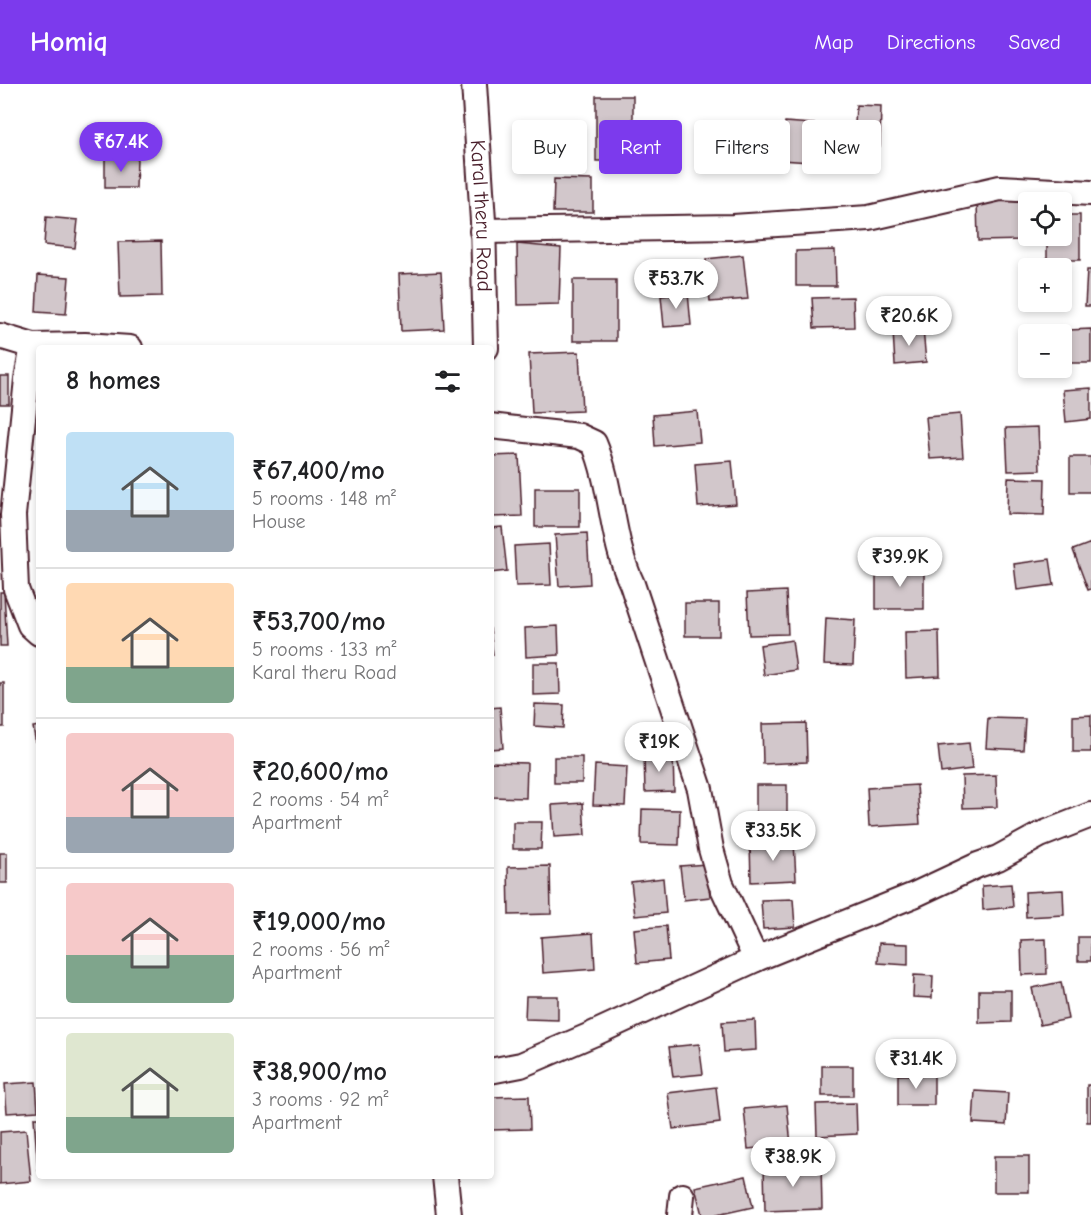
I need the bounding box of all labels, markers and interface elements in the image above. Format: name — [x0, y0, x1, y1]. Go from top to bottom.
text: Homiq — [30, 26, 108, 58]
text: Map — [814, 30, 854, 54]
text: Directions — [887, 30, 976, 54]
text: Saved — [1009, 30, 1061, 54]
chip: Buy — [512, 120, 587, 174]
chip: Rent — [599, 120, 682, 174]
chip: Filters — [694, 120, 790, 174]
chip: New — [802, 120, 881, 174]
pin: ₹67.4K — [72, 122, 170, 173]
text: ₹67.4K — [93, 130, 149, 153]
street label: Karal theru Road — [466, 139, 497, 292]
map controls — [1018, 192, 1072, 378]
button: locate — [1018, 192, 1072, 246]
button: + — [1018, 258, 1072, 312]
pin: ₹53.7K — [627, 259, 725, 310]
text: ₹53.7K — [648, 267, 704, 290]
pin: ₹20.6K — [860, 296, 958, 347]
text: ₹20.6K — [880, 304, 938, 327]
button: − — [1018, 324, 1072, 378]
icon: filters — [431, 365, 464, 398]
text: 8 homes — [66, 366, 160, 396]
icon: home — [114, 456, 186, 528]
text: ₹67,400/mo — [252, 456, 385, 486]
text: 5 rooms · 148 m² — [252, 487, 396, 510]
text: House — [252, 510, 306, 533]
pin: ₹39.9K — [851, 537, 949, 588]
text: ₹39.9K — [871, 545, 929, 568]
icon: home — [114, 607, 186, 679]
text: ₹53,700/mo — [252, 607, 385, 637]
text: 5 rooms · 133 m² — [252, 638, 396, 661]
text: Karal theru Road — [252, 661, 397, 684]
pin: ₹19K — [623, 722, 695, 773]
text: ₹19K — [638, 730, 680, 753]
icon: home — [114, 757, 186, 829]
text: ₹20,600/mo — [252, 757, 389, 787]
text: 2 rooms · 54 m² — [252, 788, 388, 811]
text: Apartment — [252, 811, 342, 834]
pin: ₹33.5K — [724, 811, 822, 862]
text: ₹33.5K — [745, 819, 801, 842]
icon: home — [114, 907, 186, 979]
text: ₹19,000/mo — [252, 907, 386, 937]
text: 2 rooms · 56 m² — [252, 938, 390, 961]
text: Apartment — [252, 961, 342, 984]
pin: ₹31.4K — [867, 1039, 965, 1090]
text: ₹31.4K — [889, 1047, 943, 1070]
icon: home — [114, 1057, 186, 1129]
text: ₹38,900/mo — [252, 1057, 387, 1087]
text: 3 rooms · 92 m² — [252, 1088, 389, 1111]
text: Apartment — [252, 1111, 342, 1134]
pin: ₹38.9K — [744, 1137, 842, 1188]
text: ₹38.9K — [765, 1145, 821, 1168]

